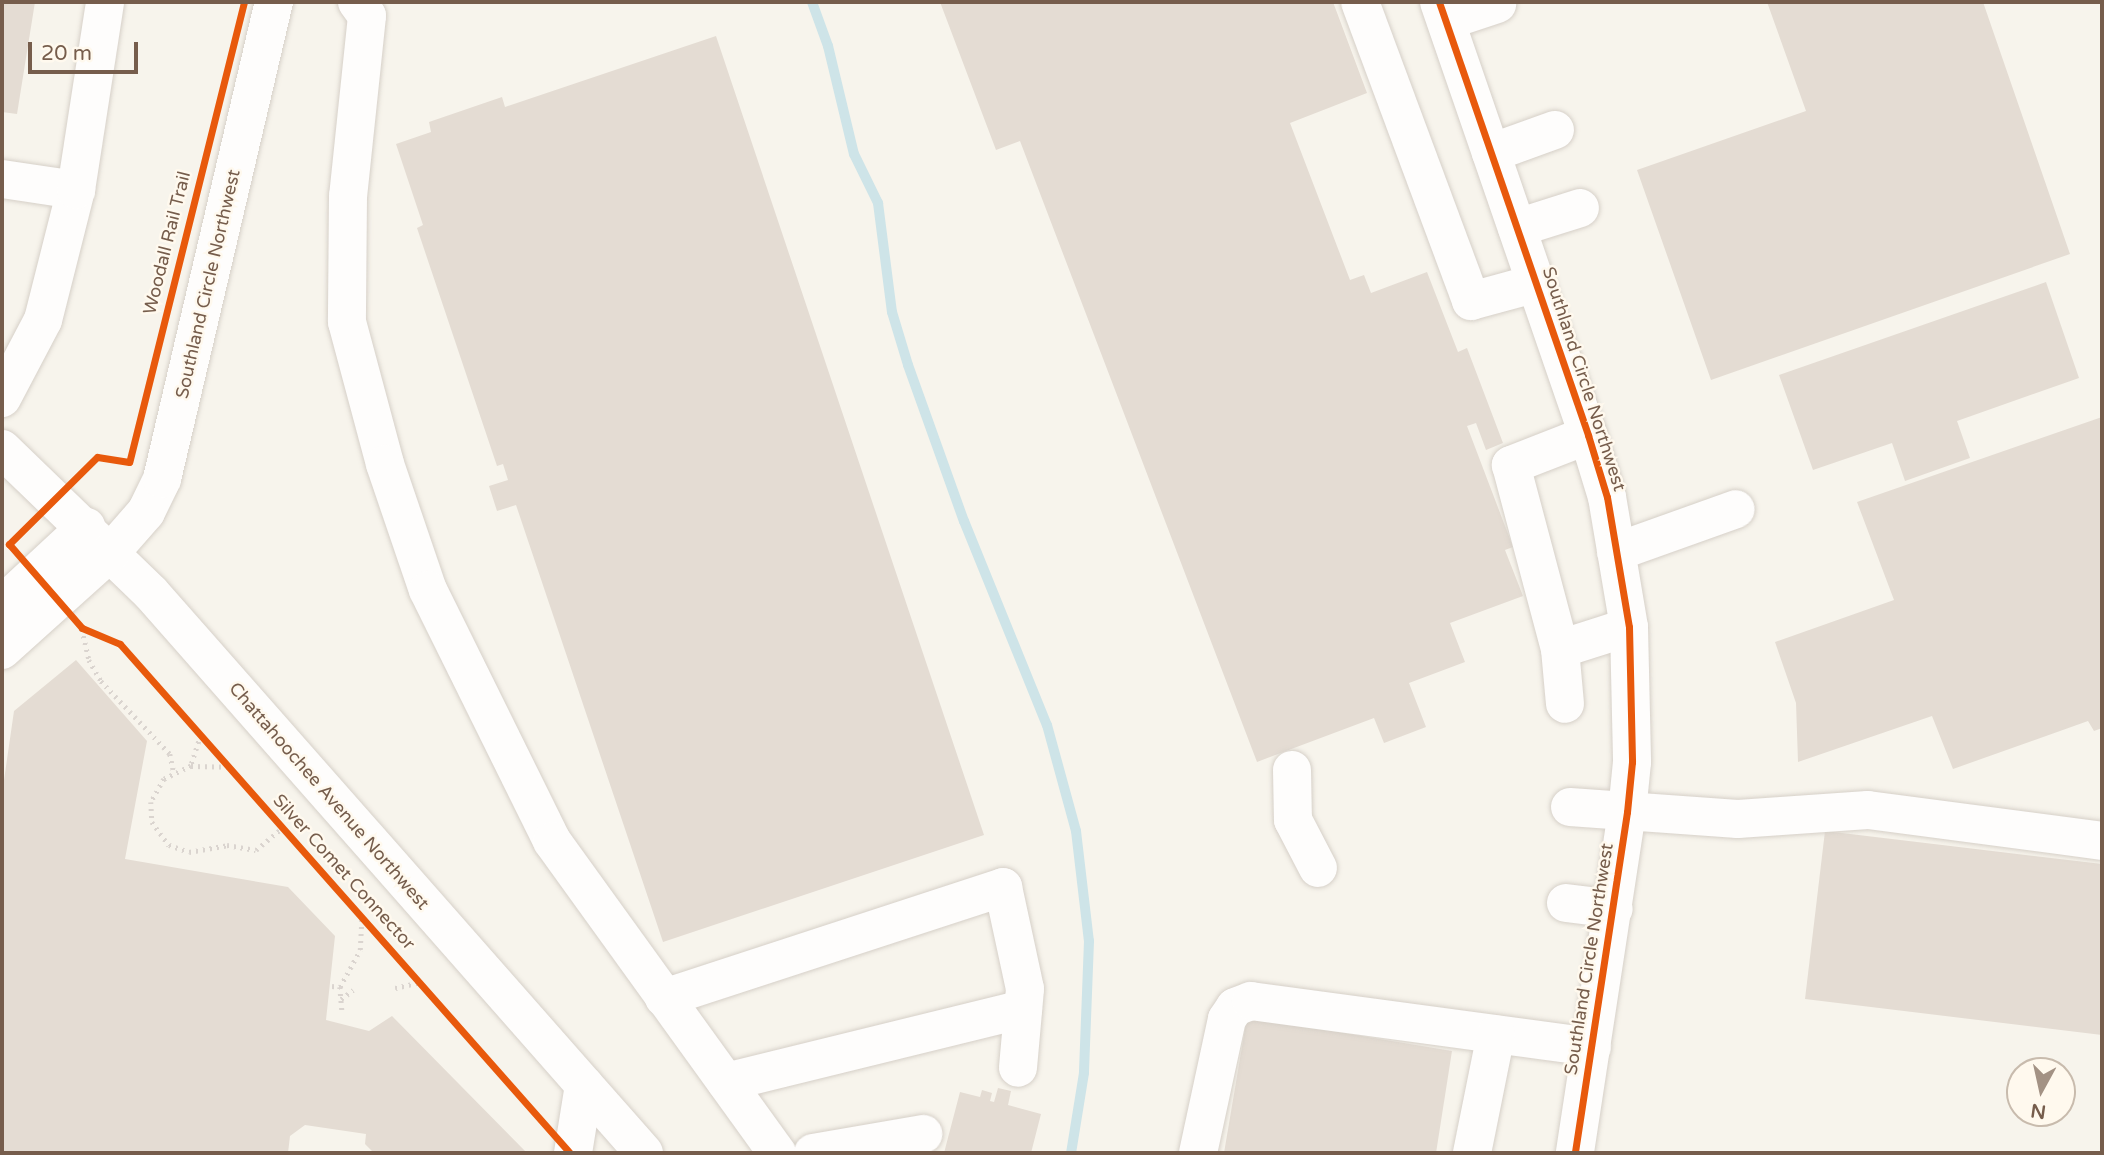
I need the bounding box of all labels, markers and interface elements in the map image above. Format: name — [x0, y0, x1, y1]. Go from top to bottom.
scale bar — [32, 28, 142, 72]
text: 20 m — [41, 41, 92, 66]
street label: Southland Circle Northwest — [171, 167, 245, 401]
street label: Woodall Rail Trail — [139, 169, 195, 317]
street label: Southland Circle Northwest — [1538, 264, 1630, 494]
street label: Chattahoochee Avenue Northwest — [224, 678, 434, 914]
street label: Silver Comet Connector — [268, 790, 420, 954]
street label: Southland Circle Northwest — [1560, 842, 1618, 1076]
north arrow — [2006, 1057, 2076, 1127]
text: N — [2029, 1099, 2047, 1123]

